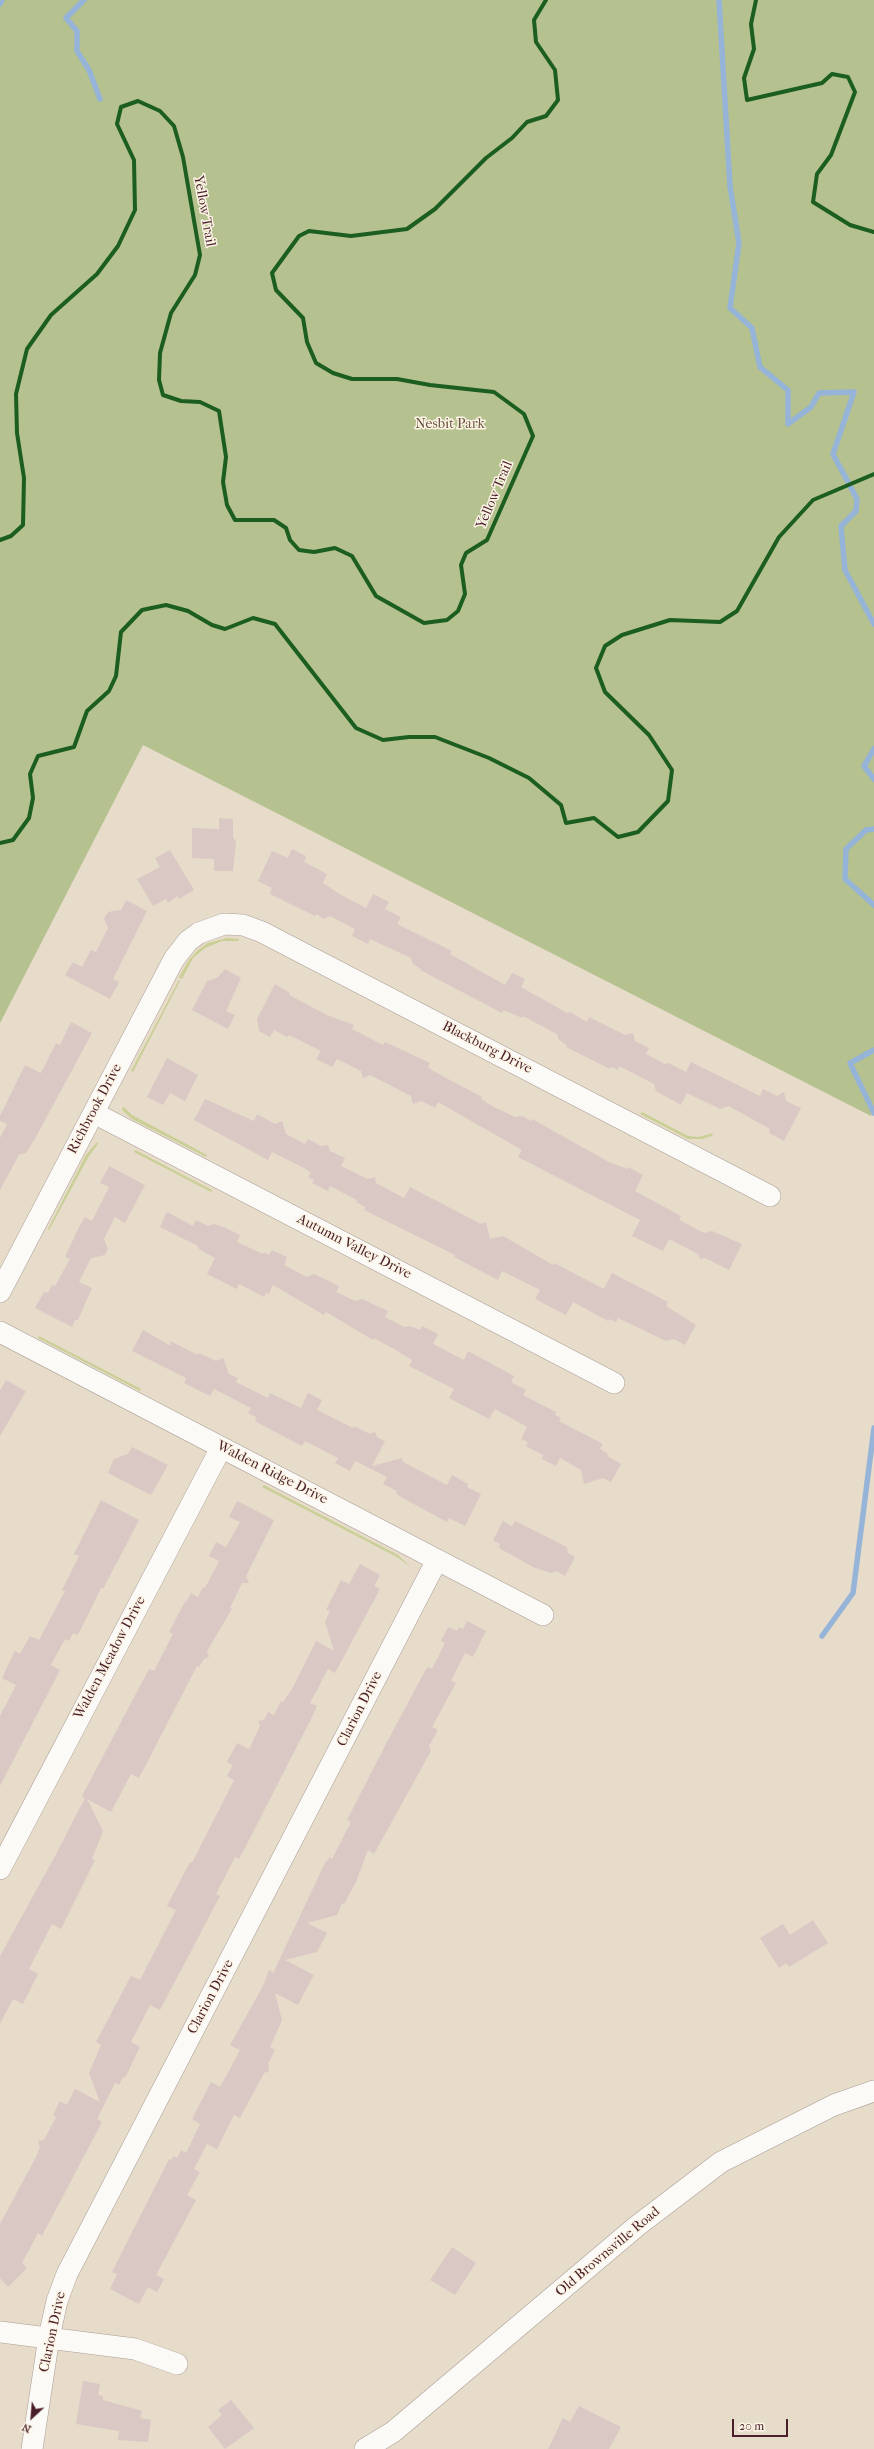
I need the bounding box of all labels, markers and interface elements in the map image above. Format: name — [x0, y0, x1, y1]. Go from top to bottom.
street label: Yellow Trail — [189, 174, 219, 248]
park label: Nesbit Park — [415, 417, 485, 433]
street label: Yellow Trail — [473, 459, 517, 531]
street label: Blackburg Drive — [439, 1018, 535, 1078]
street label: Richbrook Drive — [64, 1061, 126, 1157]
street label: Autumn Valley Drive — [294, 1211, 414, 1283]
street label: Walden Ridge Drive — [214, 1438, 330, 1508]
street label: Walden Meadow Drive — [70, 1594, 150, 1722]
street label: Clarion Drive — [334, 1669, 386, 1749]
street label: Clarion Drive — [184, 1957, 238, 2037]
street label: Old Brownsville Road — [552, 2203, 664, 2301]
street label: Clarion Drive — [36, 2290, 70, 2374]
north arrow — [12, 2397, 52, 2437]
scale bar — [734, 2411, 790, 2437]
text: 20 m — [739, 2419, 764, 2433]
text: N — [20, 2421, 33, 2436]

